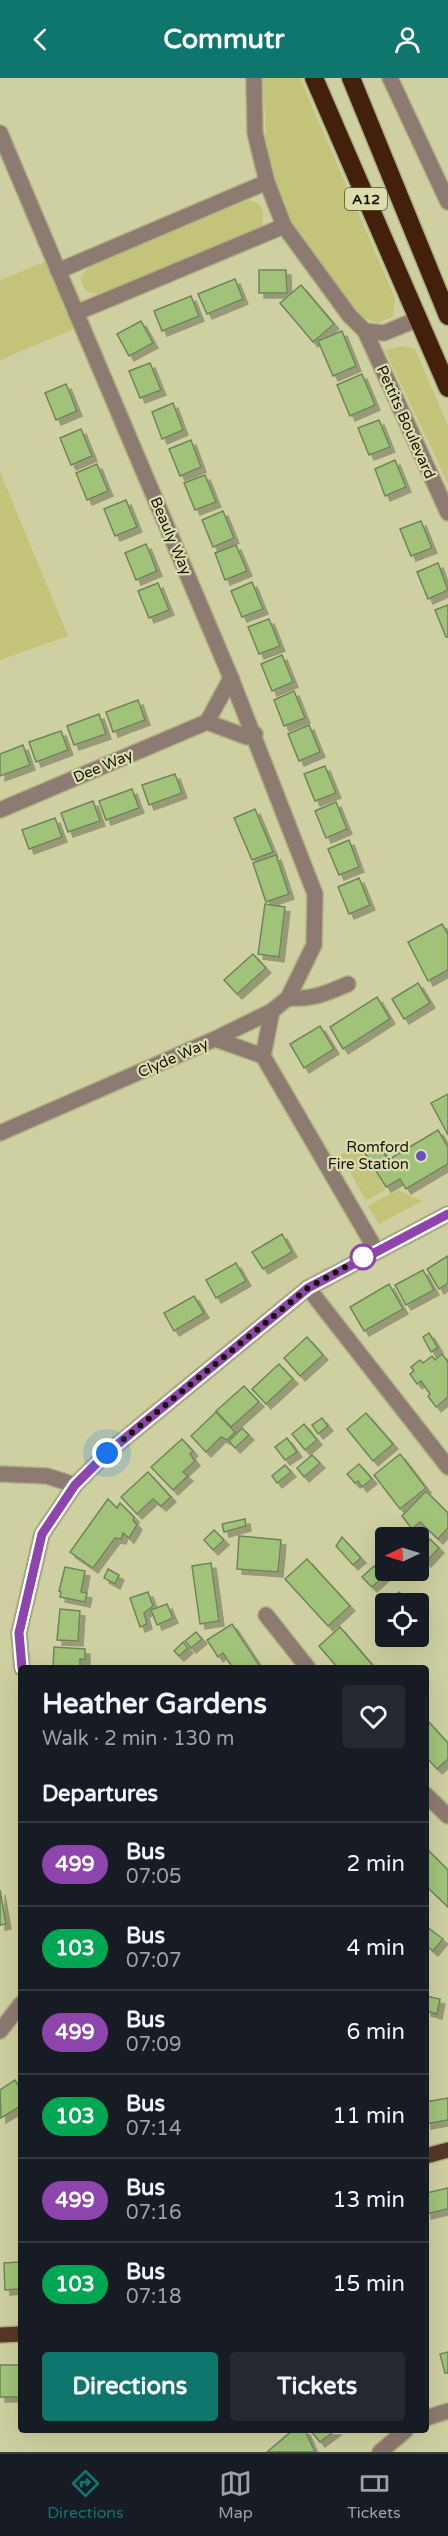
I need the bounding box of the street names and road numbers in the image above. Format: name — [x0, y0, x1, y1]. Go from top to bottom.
road number: A12 — [345, 188, 387, 210]
street label: Pettits Boulevard — [373, 362, 439, 482]
street label: Beauly Way — [147, 494, 195, 578]
street label: Dee Way — [71, 745, 135, 787]
street label: Clyde Way — [135, 1035, 211, 1081]

